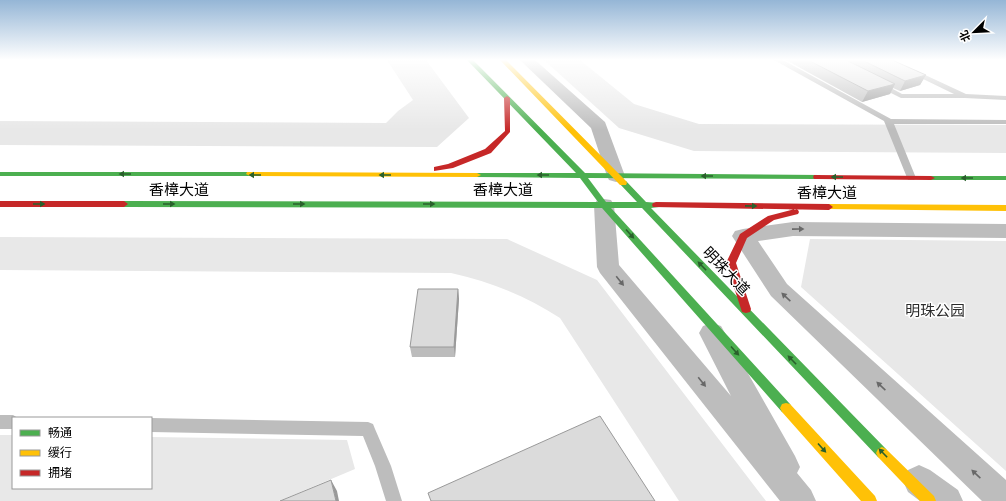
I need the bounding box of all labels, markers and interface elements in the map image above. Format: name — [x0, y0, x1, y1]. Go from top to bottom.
north arrow — [954, 12, 994, 52]
text: 北 — [957, 28, 973, 44]
one-way arrow — [118, 171, 131, 177]
one-way arrow — [248, 172, 261, 178]
one-way arrow — [378, 172, 391, 178]
one-way arrow — [536, 172, 549, 178]
one-way arrow — [700, 173, 713, 179]
one-way arrow — [830, 174, 843, 180]
one-way arrow — [960, 175, 973, 181]
street label: 香樟大道 — [149, 181, 209, 199]
street label: 香樟大道 — [473, 181, 533, 199]
street label: 香樟大道 — [797, 184, 857, 202]
one-way arrow — [33, 201, 46, 207]
one-way arrow — [163, 201, 176, 207]
one-way arrow — [293, 201, 306, 207]
one-way arrow — [423, 201, 436, 207]
one-way arrow — [745, 203, 758, 209]
one-way arrow — [792, 226, 805, 232]
one-way arrow — [625, 228, 634, 239]
street label: 明珠大道 — [699, 243, 753, 299]
one-way arrow — [697, 261, 707, 271]
one-way arrow — [615, 276, 624, 287]
one-way arrow — [781, 292, 791, 302]
park label: 明珠公园 — [905, 302, 965, 320]
one-way arrow — [731, 346, 740, 356]
one-way arrow — [787, 355, 797, 365]
one-way arrow — [698, 376, 706, 387]
one-way arrow — [876, 381, 886, 390]
legend — [12, 417, 152, 489]
text: 畅通 — [48, 426, 72, 440]
one-way arrow — [817, 443, 827, 453]
text: 缓行 — [48, 446, 72, 460]
one-way arrow — [878, 448, 888, 458]
text: 拥堵 — [48, 466, 72, 480]
one-way arrow — [971, 470, 981, 479]

